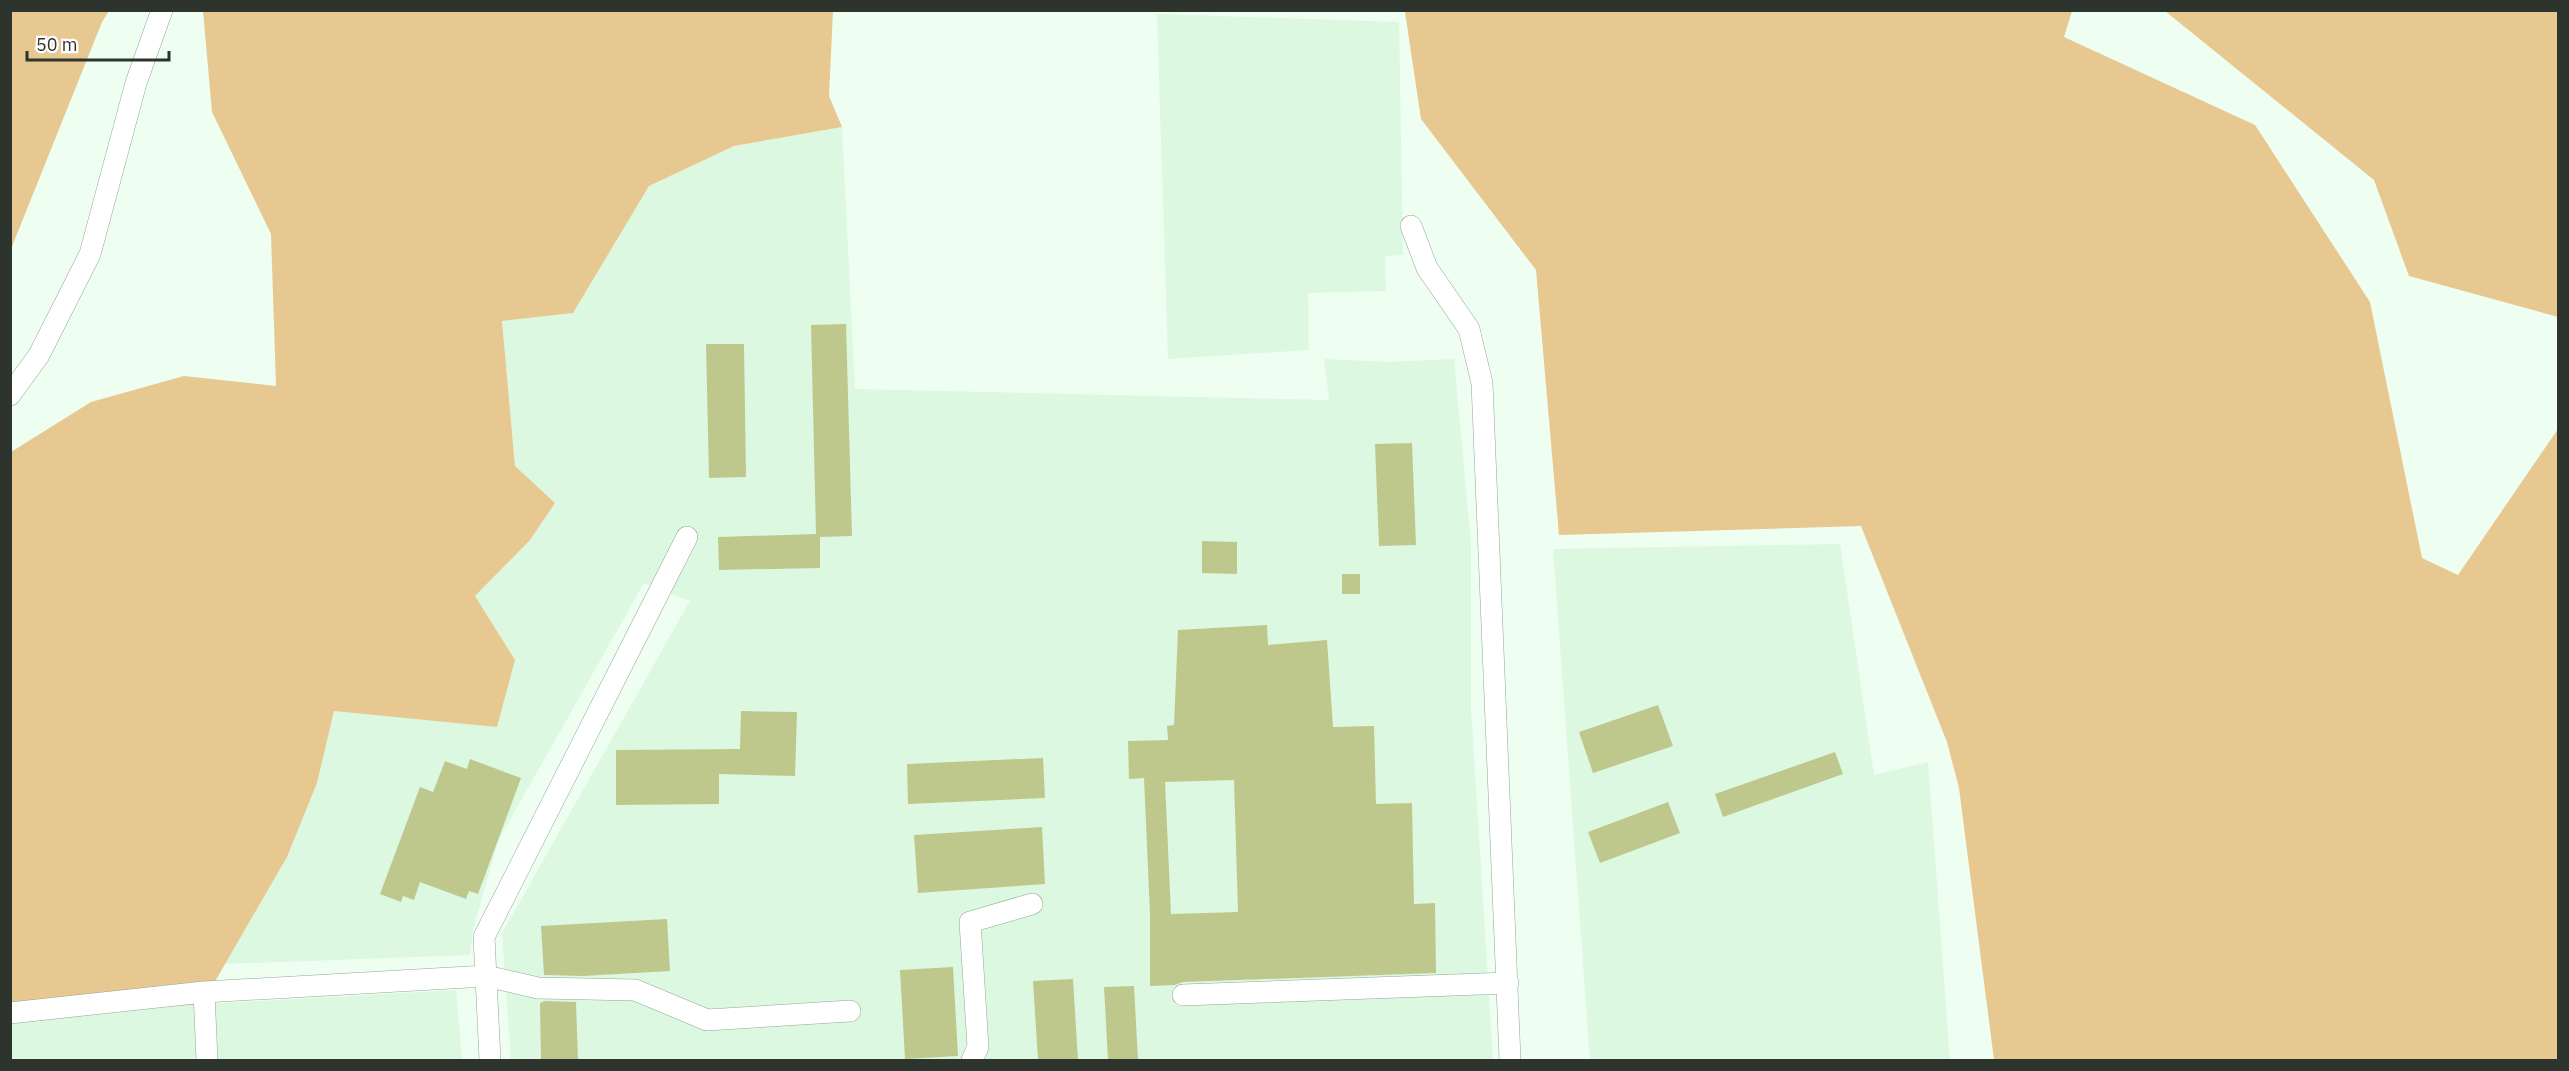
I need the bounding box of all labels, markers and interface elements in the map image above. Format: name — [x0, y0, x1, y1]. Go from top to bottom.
scale bar — [27, 24, 170, 62]
text: 50 m — [36, 33, 78, 56]

